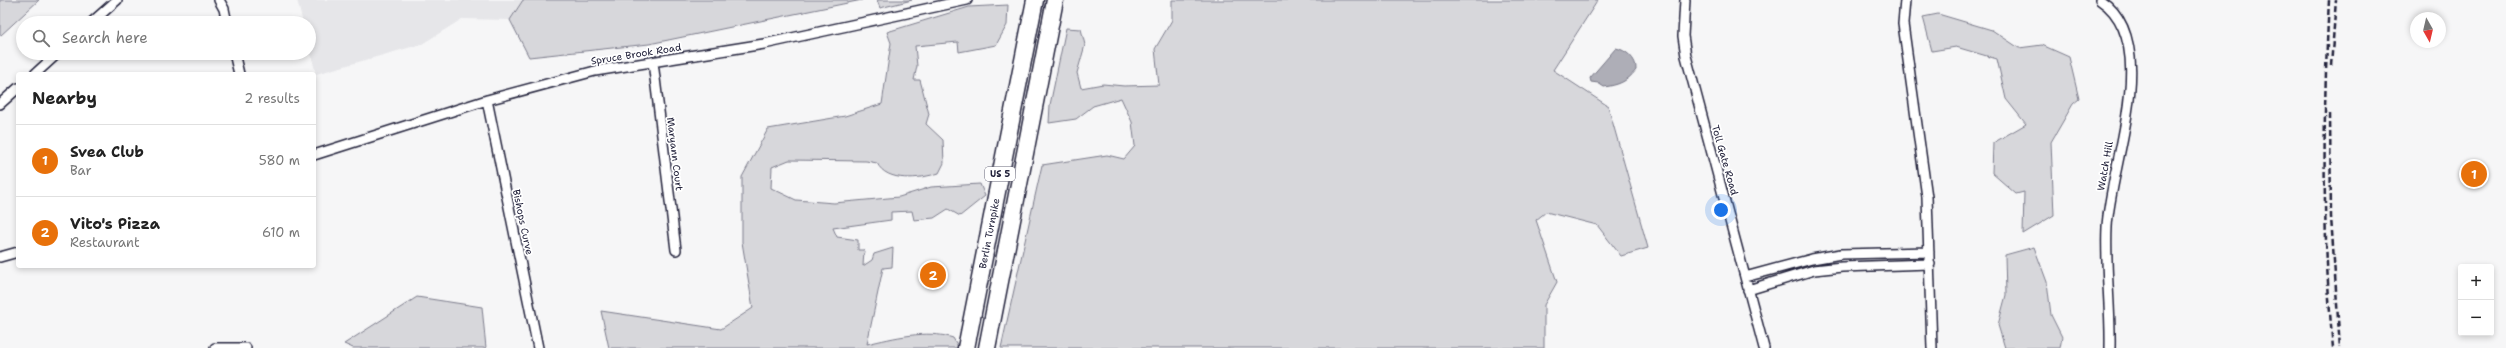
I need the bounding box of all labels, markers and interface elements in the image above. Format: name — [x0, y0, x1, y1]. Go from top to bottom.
north arrow — [2410, 12, 2446, 48]
search box — [16, 16, 316, 60]
icon: search — [30, 27, 52, 49]
text: Search here — [62, 28, 148, 48]
street label: Spruce Brook Road — [590, 40, 683, 68]
text: Nearby — [32, 87, 97, 109]
text: 2 results — [244, 90, 300, 107]
street label: Maryann Court — [664, 116, 686, 192]
street label: Toll Gate Road — [1709, 123, 1741, 197]
street label: Watch Hill — [2094, 140, 2116, 192]
text: Svea Club — [70, 142, 144, 162]
text: 1 — [42, 152, 48, 169]
text: 580 m — [259, 152, 300, 169]
pin: 1 — [2461, 159, 2487, 189]
text: Bar — [70, 162, 92, 179]
road number: US 5 — [985, 167, 1015, 181]
street label: Bishops Curve — [510, 188, 536, 256]
street label: Berlin Turnpike — [975, 197, 1002, 270]
your location — [1711, 200, 1731, 220]
text: Vito's Pizza — [70, 214, 160, 234]
text: 2 — [40, 224, 50, 241]
text: 610 m — [262, 224, 300, 241]
text: Restaurant — [70, 234, 140, 251]
pin: 2 — [920, 260, 946, 290]
map controls — [2458, 264, 2494, 336]
button: + — [2458, 264, 2494, 300]
button: − — [2458, 300, 2494, 336]

